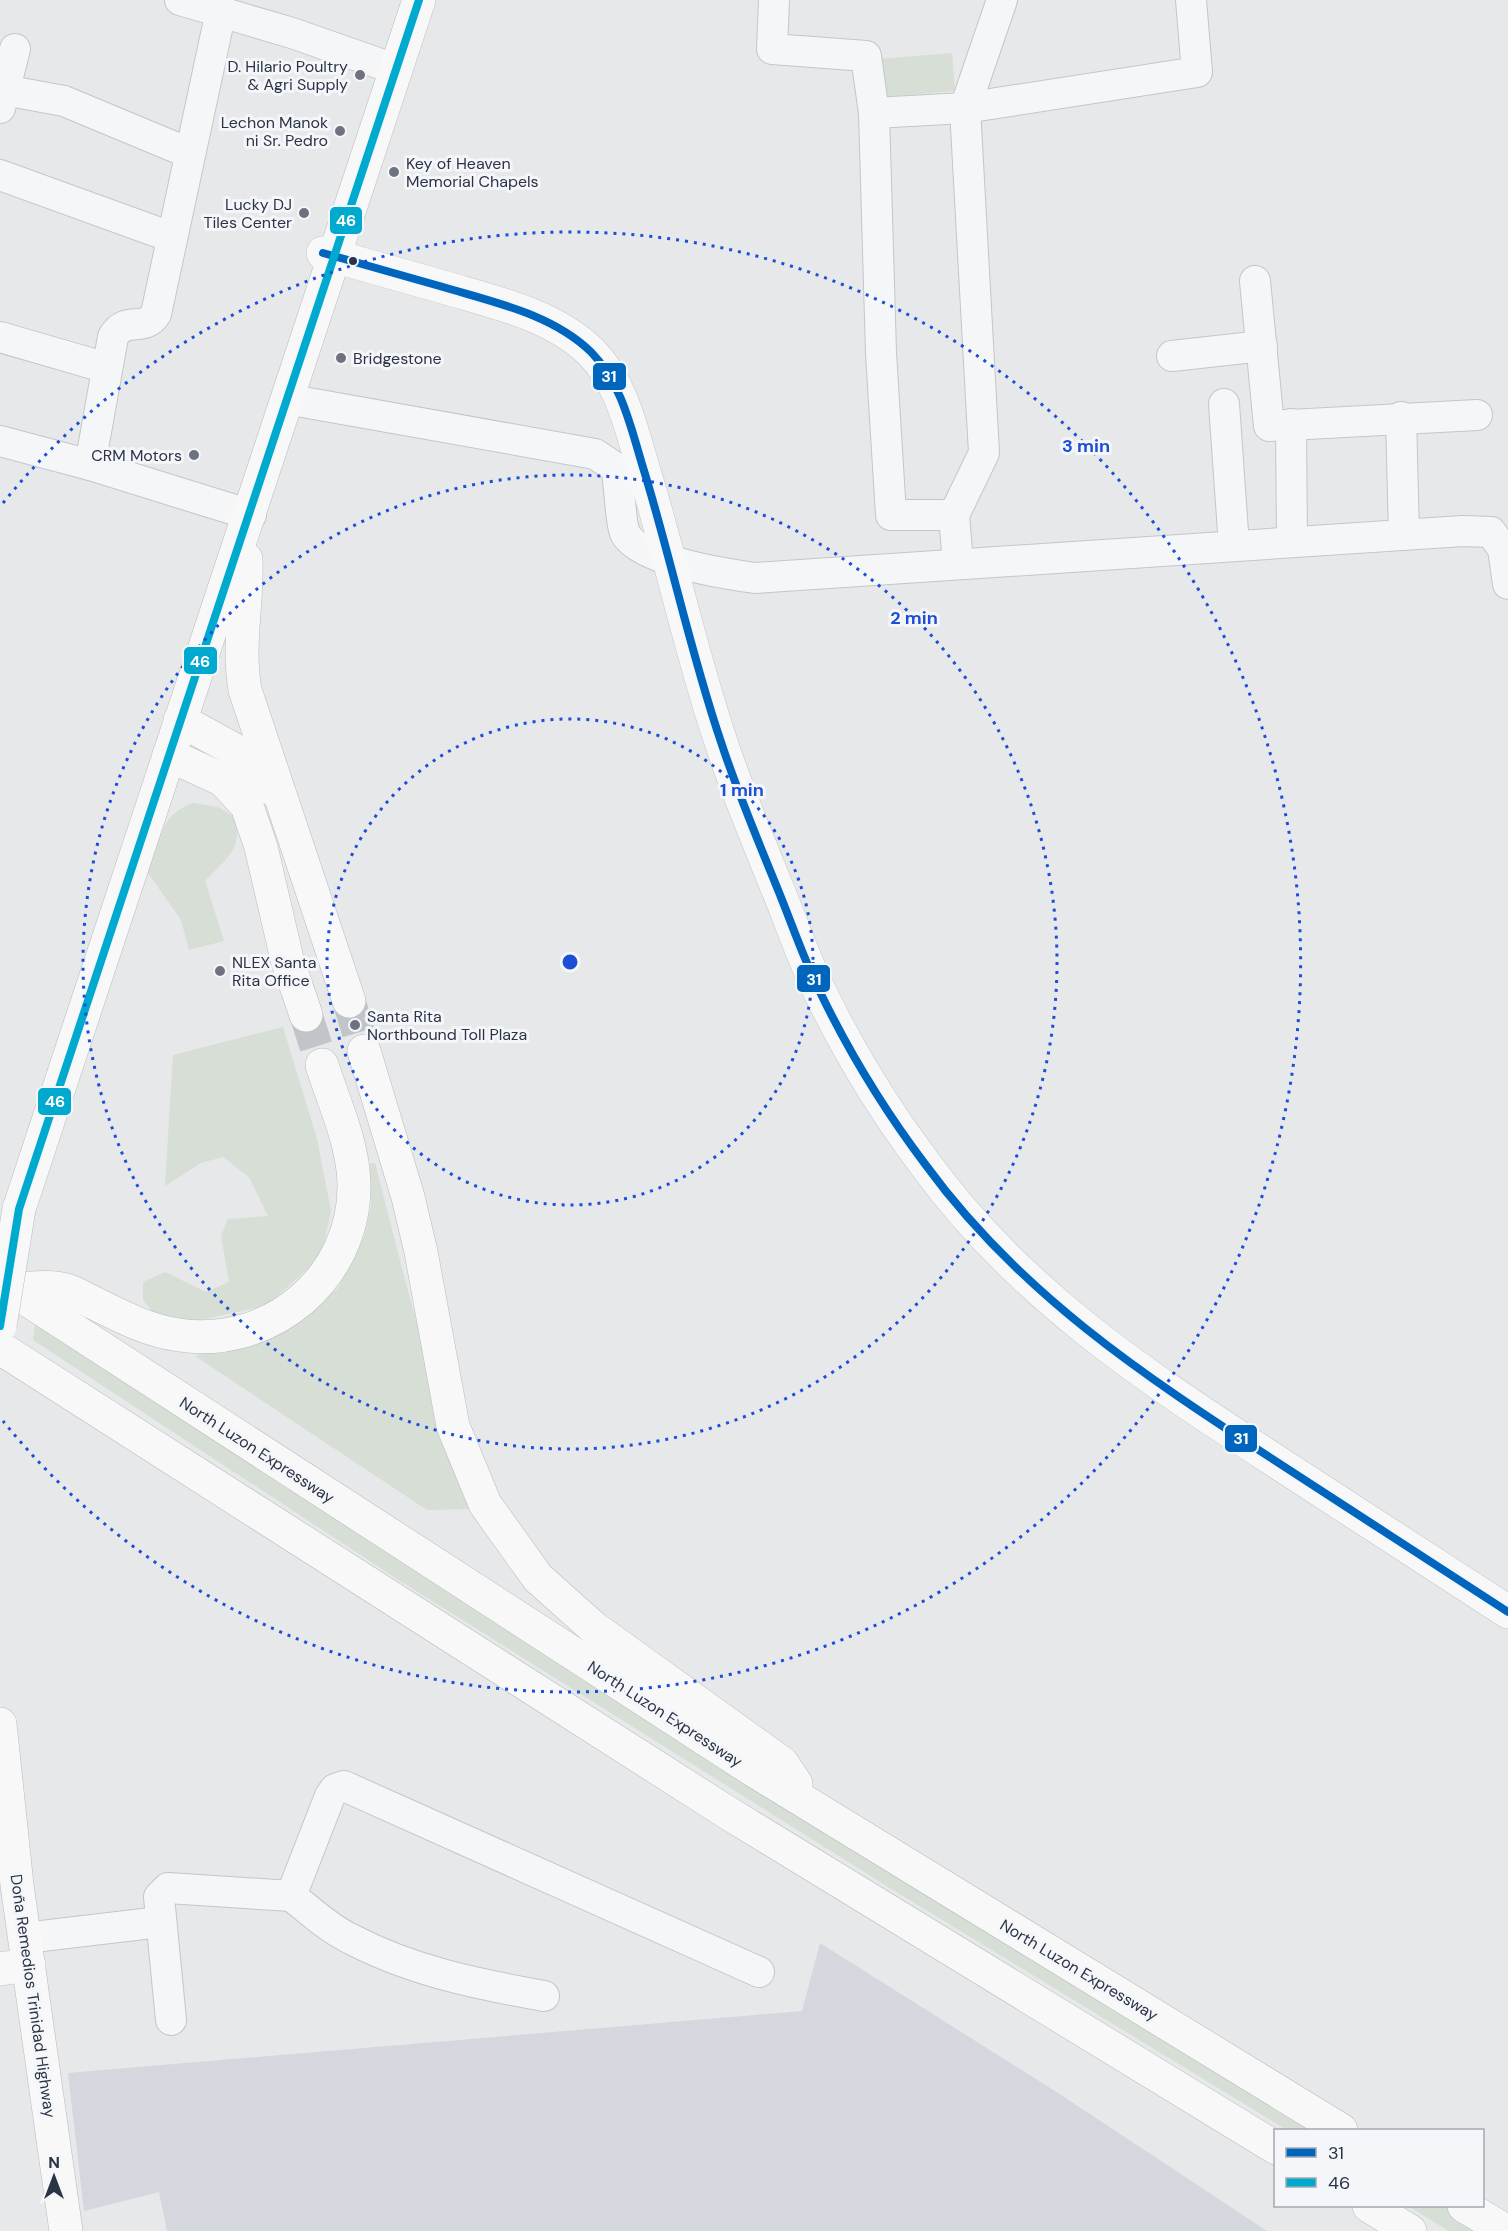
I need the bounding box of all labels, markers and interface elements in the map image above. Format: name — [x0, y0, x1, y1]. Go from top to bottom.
place label: D. Hilario Poultry & Agri Supply — [227, 56, 348, 95]
marker: D. Hilario Poultry & Agri Supply — [353, 68, 367, 82]
place label: Lechon Manok ni Sr. Pedro — [221, 112, 328, 151]
marker: Lechon Manok ni Sr. Pedro — [333, 124, 347, 138]
place label: Key of Heaven Memorial Chapels — [406, 153, 539, 192]
marker: Key of Heaven Memorial Chapels — [387, 165, 401, 179]
place label: Lucky DJ Tiles Center — [203, 194, 292, 233]
marker: Lucky DJ Tiles Center — [297, 206, 311, 220]
line badge: 46 — [329, 206, 363, 235]
text: 46 — [336, 210, 356, 231]
unlabelled marker — [347, 255, 359, 267]
place label: Bridgestone — [353, 348, 442, 369]
marker: Bridgestone — [334, 351, 348, 365]
line badge: 31 — [592, 362, 627, 391]
text: 31 — [601, 366, 617, 387]
text: 3 min — [1062, 434, 1110, 458]
place label: CRM Motors — [91, 445, 182, 466]
marker: CRM Motors — [187, 448, 201, 462]
text: 2 min — [890, 606, 938, 630]
line badge: 46 — [183, 646, 218, 675]
text: 46 — [190, 651, 210, 672]
text: 1 min — [720, 778, 764, 802]
place label: NLEX Santa Rita Office — [232, 952, 317, 991]
centre of rings — [560, 952, 580, 972]
marker: NLEX Santa Rita Office — [213, 964, 227, 978]
line badge: 31 — [796, 964, 831, 993]
text: 31 — [806, 969, 822, 990]
place label: Santa Rita Northbound Toll Plaza — [367, 1006, 527, 1045]
marker: Santa Rita Northbound Toll Plaza — [348, 1018, 362, 1032]
line badge: 46 — [37, 1087, 72, 1116]
text: 46 — [45, 1091, 65, 1112]
street label: North Luzon Expressway — [175, 1392, 339, 1508]
line badge: 31 — [1224, 1424, 1258, 1453]
text: 31 — [1233, 1428, 1249, 1449]
street label: North Luzon Expressway — [583, 1656, 747, 1772]
street label: Doña Remedios Trinidad Highway — [6, 1873, 61, 2119]
street label: North Luzon Expressway — [996, 1914, 1162, 2026]
legend — [1274, 2129, 1484, 2207]
text: 31 — [1328, 2141, 1344, 2165]
north arrow — [24, 2147, 84, 2207]
text: N — [48, 2152, 60, 2173]
text: 46 — [1328, 2171, 1350, 2195]

